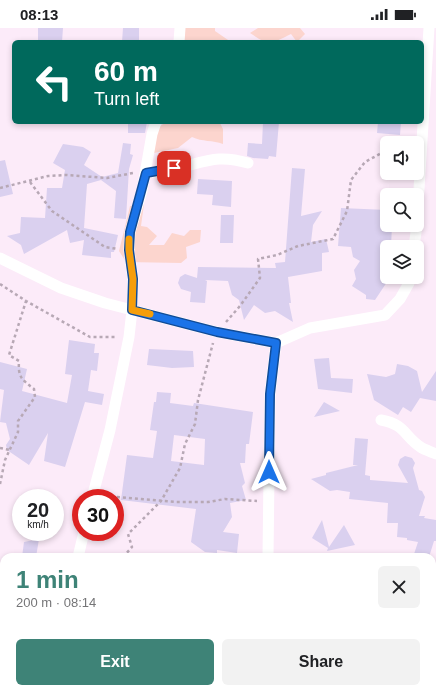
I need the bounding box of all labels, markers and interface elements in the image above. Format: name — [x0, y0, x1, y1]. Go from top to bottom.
text: 08:13 — [20, 6, 58, 23]
icon: left — [28, 56, 80, 108]
text: 60 m — [94, 56, 158, 87]
text: Turn left — [94, 89, 159, 109]
map controls — [380, 136, 424, 284]
button: sound — [380, 136, 424, 180]
pin — [157, 151, 191, 185]
icon: arrive — [163, 157, 185, 179]
button: search — [380, 188, 424, 232]
button: layers — [380, 240, 424, 284]
position arrow — [248, 451, 290, 493]
speed limit sign: 30 — [72, 489, 124, 541]
text: 20 — [27, 499, 49, 521]
text: km/h — [27, 519, 49, 530]
text: 1 min — [16, 566, 79, 593]
button: close — [378, 566, 420, 608]
text: 200 m · 08:14 — [16, 595, 96, 610]
button: Exit — [16, 639, 214, 685]
button: Share — [222, 639, 420, 685]

